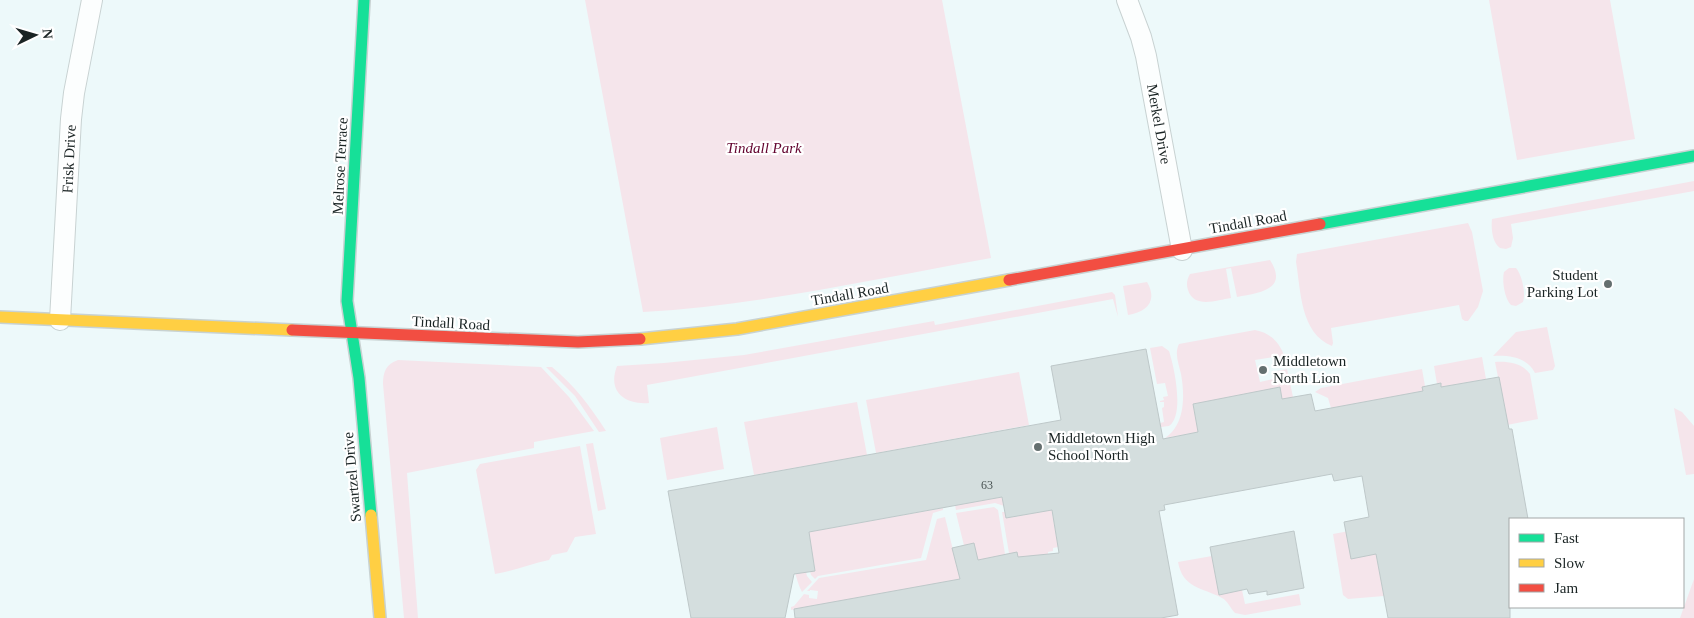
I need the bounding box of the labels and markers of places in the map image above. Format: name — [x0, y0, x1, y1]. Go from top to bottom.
place label: Student Parking Lot — [1527, 267, 1599, 300]
marker: Student Parking Lot — [1602, 278, 1614, 290]
place label: Middletown North Lion — [1273, 353, 1347, 386]
marker: Middletown North Lion — [1257, 364, 1269, 376]
place label: Middletown High School North — [1048, 430, 1156, 463]
marker: Middletown High School North — [1032, 441, 1044, 453]

